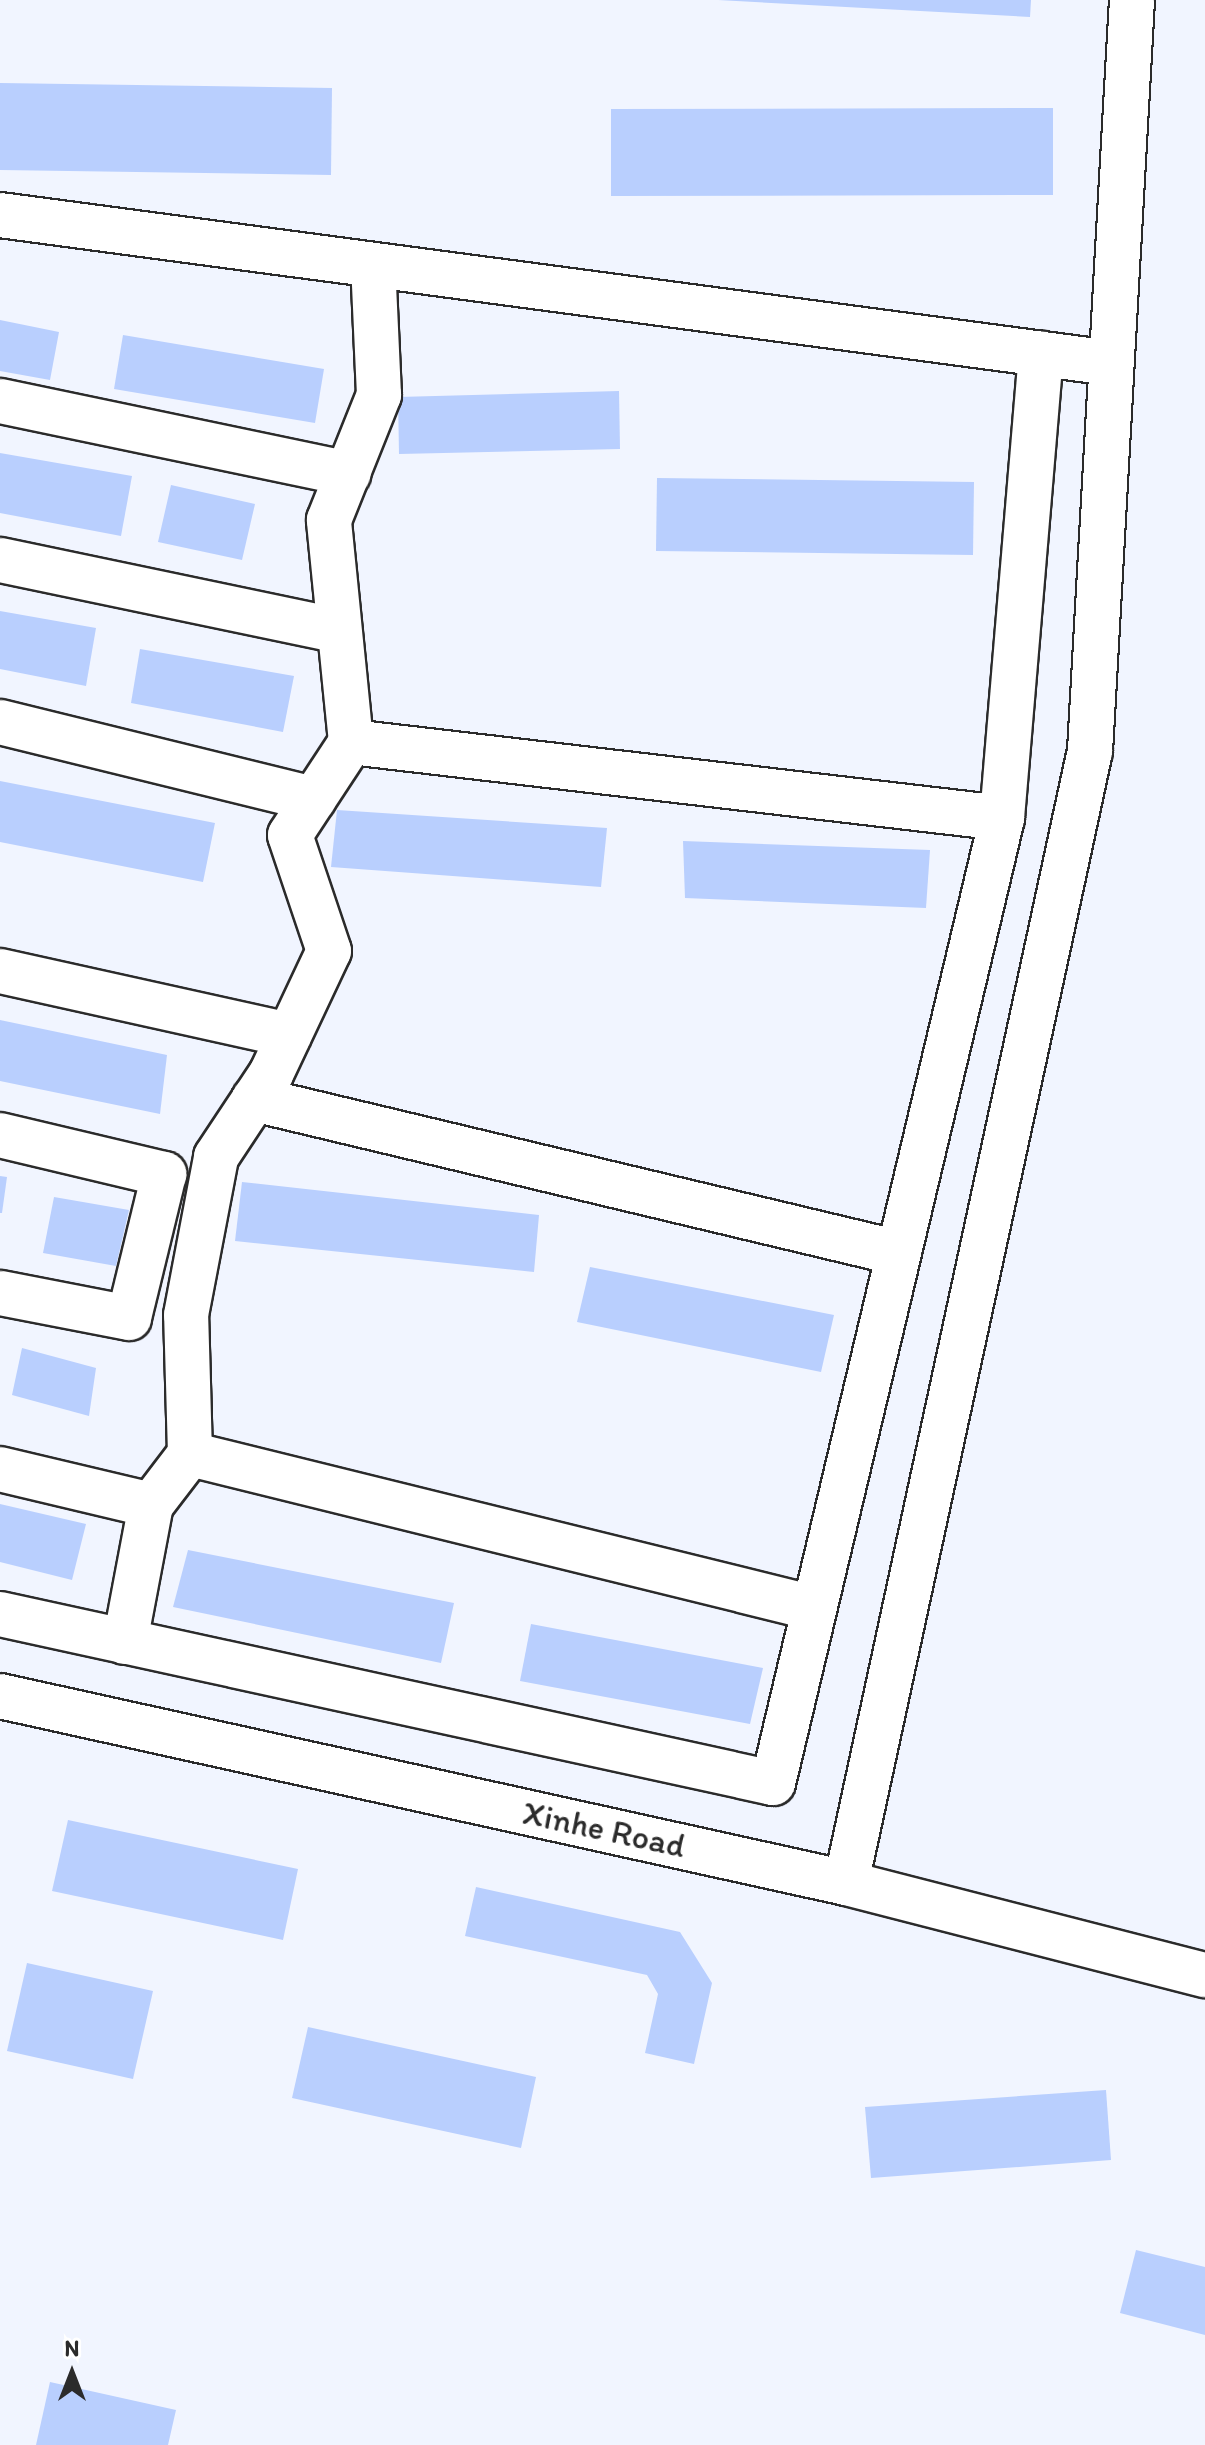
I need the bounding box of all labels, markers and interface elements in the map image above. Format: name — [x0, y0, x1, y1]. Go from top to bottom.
street label: Xinhe Road — [520, 1792, 688, 1866]
north arrow — [32, 2333, 112, 2413]
text: N — [65, 2335, 79, 2362]

